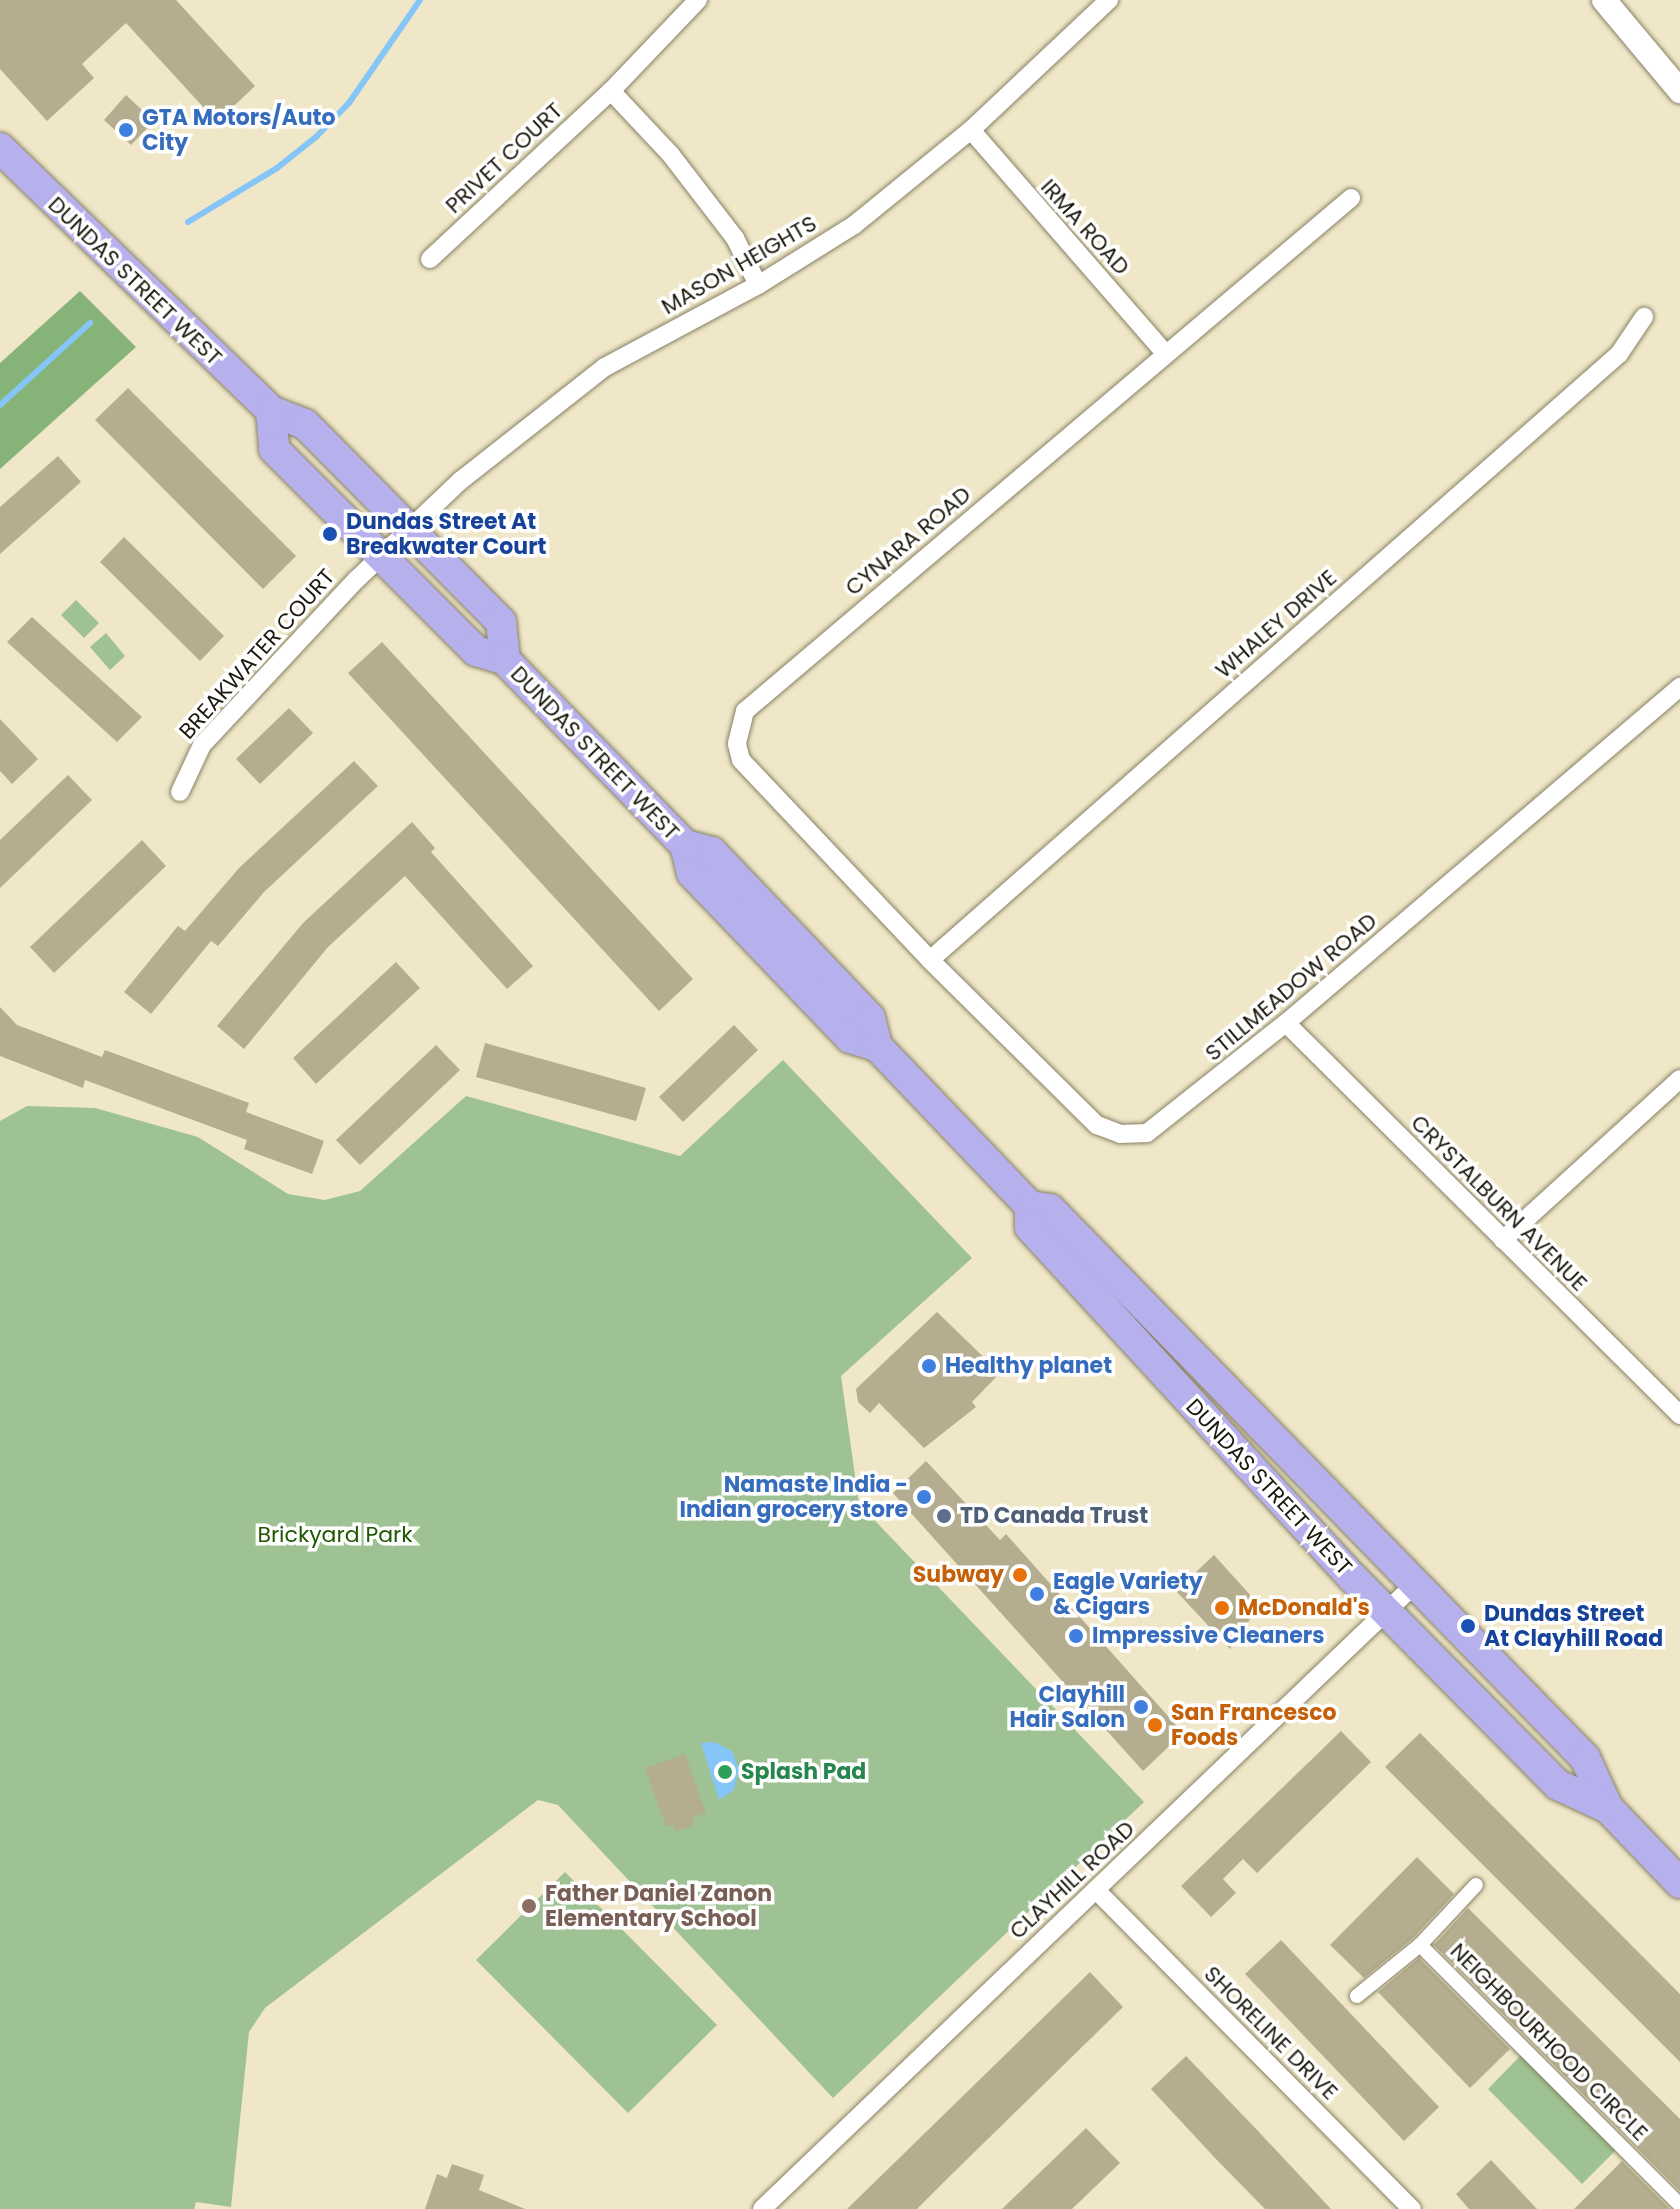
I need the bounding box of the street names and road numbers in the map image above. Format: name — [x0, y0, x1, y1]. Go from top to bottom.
street label: PRIVET COURT — [440, 97, 568, 219]
street label: IRMA ROAD — [1035, 174, 1135, 280]
street label: DUNDAS STREET WEST — [43, 191, 227, 371]
street label: MASON HEIGHTS — [657, 210, 821, 320]
street label: CYNARA ROAD — [840, 481, 976, 601]
street label: BREAKWATER COURT — [174, 564, 340, 744]
street label: WHALEY DRIVE — [1210, 564, 1342, 684]
street label: DUNDAS STREET WEST — [505, 661, 685, 845]
street label: STILLMEADOW ROAD — [1200, 908, 1382, 1066]
street label: CRYSTALBURN AVENUE — [1406, 1110, 1592, 1296]
street label: DUNDAS STREET WEST — [1181, 1393, 1357, 1581]
street label: CLAYHILL ROAD — [1004, 1816, 1140, 1944]
street label: NEIGHBOURHOOD CIRCLE — [1445, 1938, 1653, 2146]
street label: SHORELINE DRIVE — [1199, 1961, 1343, 2105]

